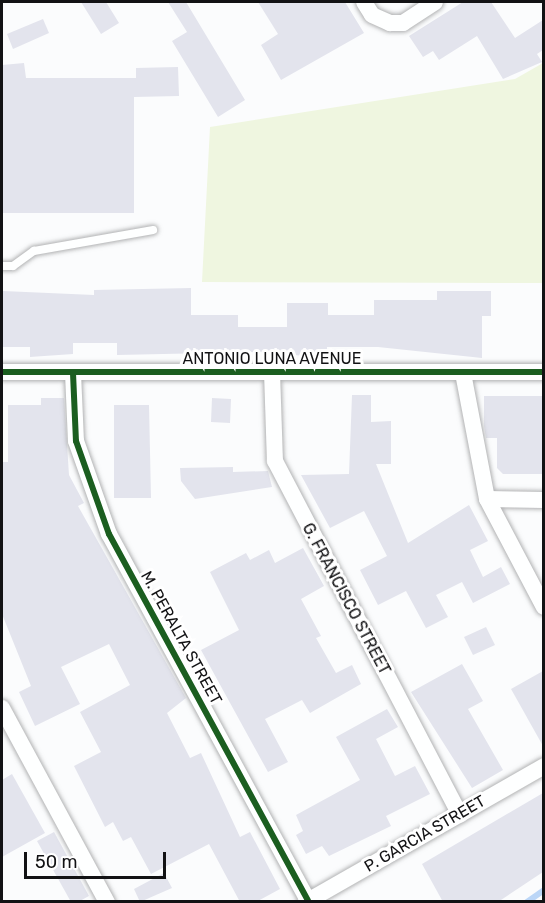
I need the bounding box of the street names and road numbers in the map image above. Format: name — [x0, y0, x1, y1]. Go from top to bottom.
street label: ANTONIO LUNA AVENUE — [182, 349, 362, 369]
street label: G. FRANCISCO STREET — [298, 520, 394, 678]
street label: M. PERALTA STREET — [136, 568, 226, 708]
street label: P. GARCIA STREET — [361, 791, 489, 877]

